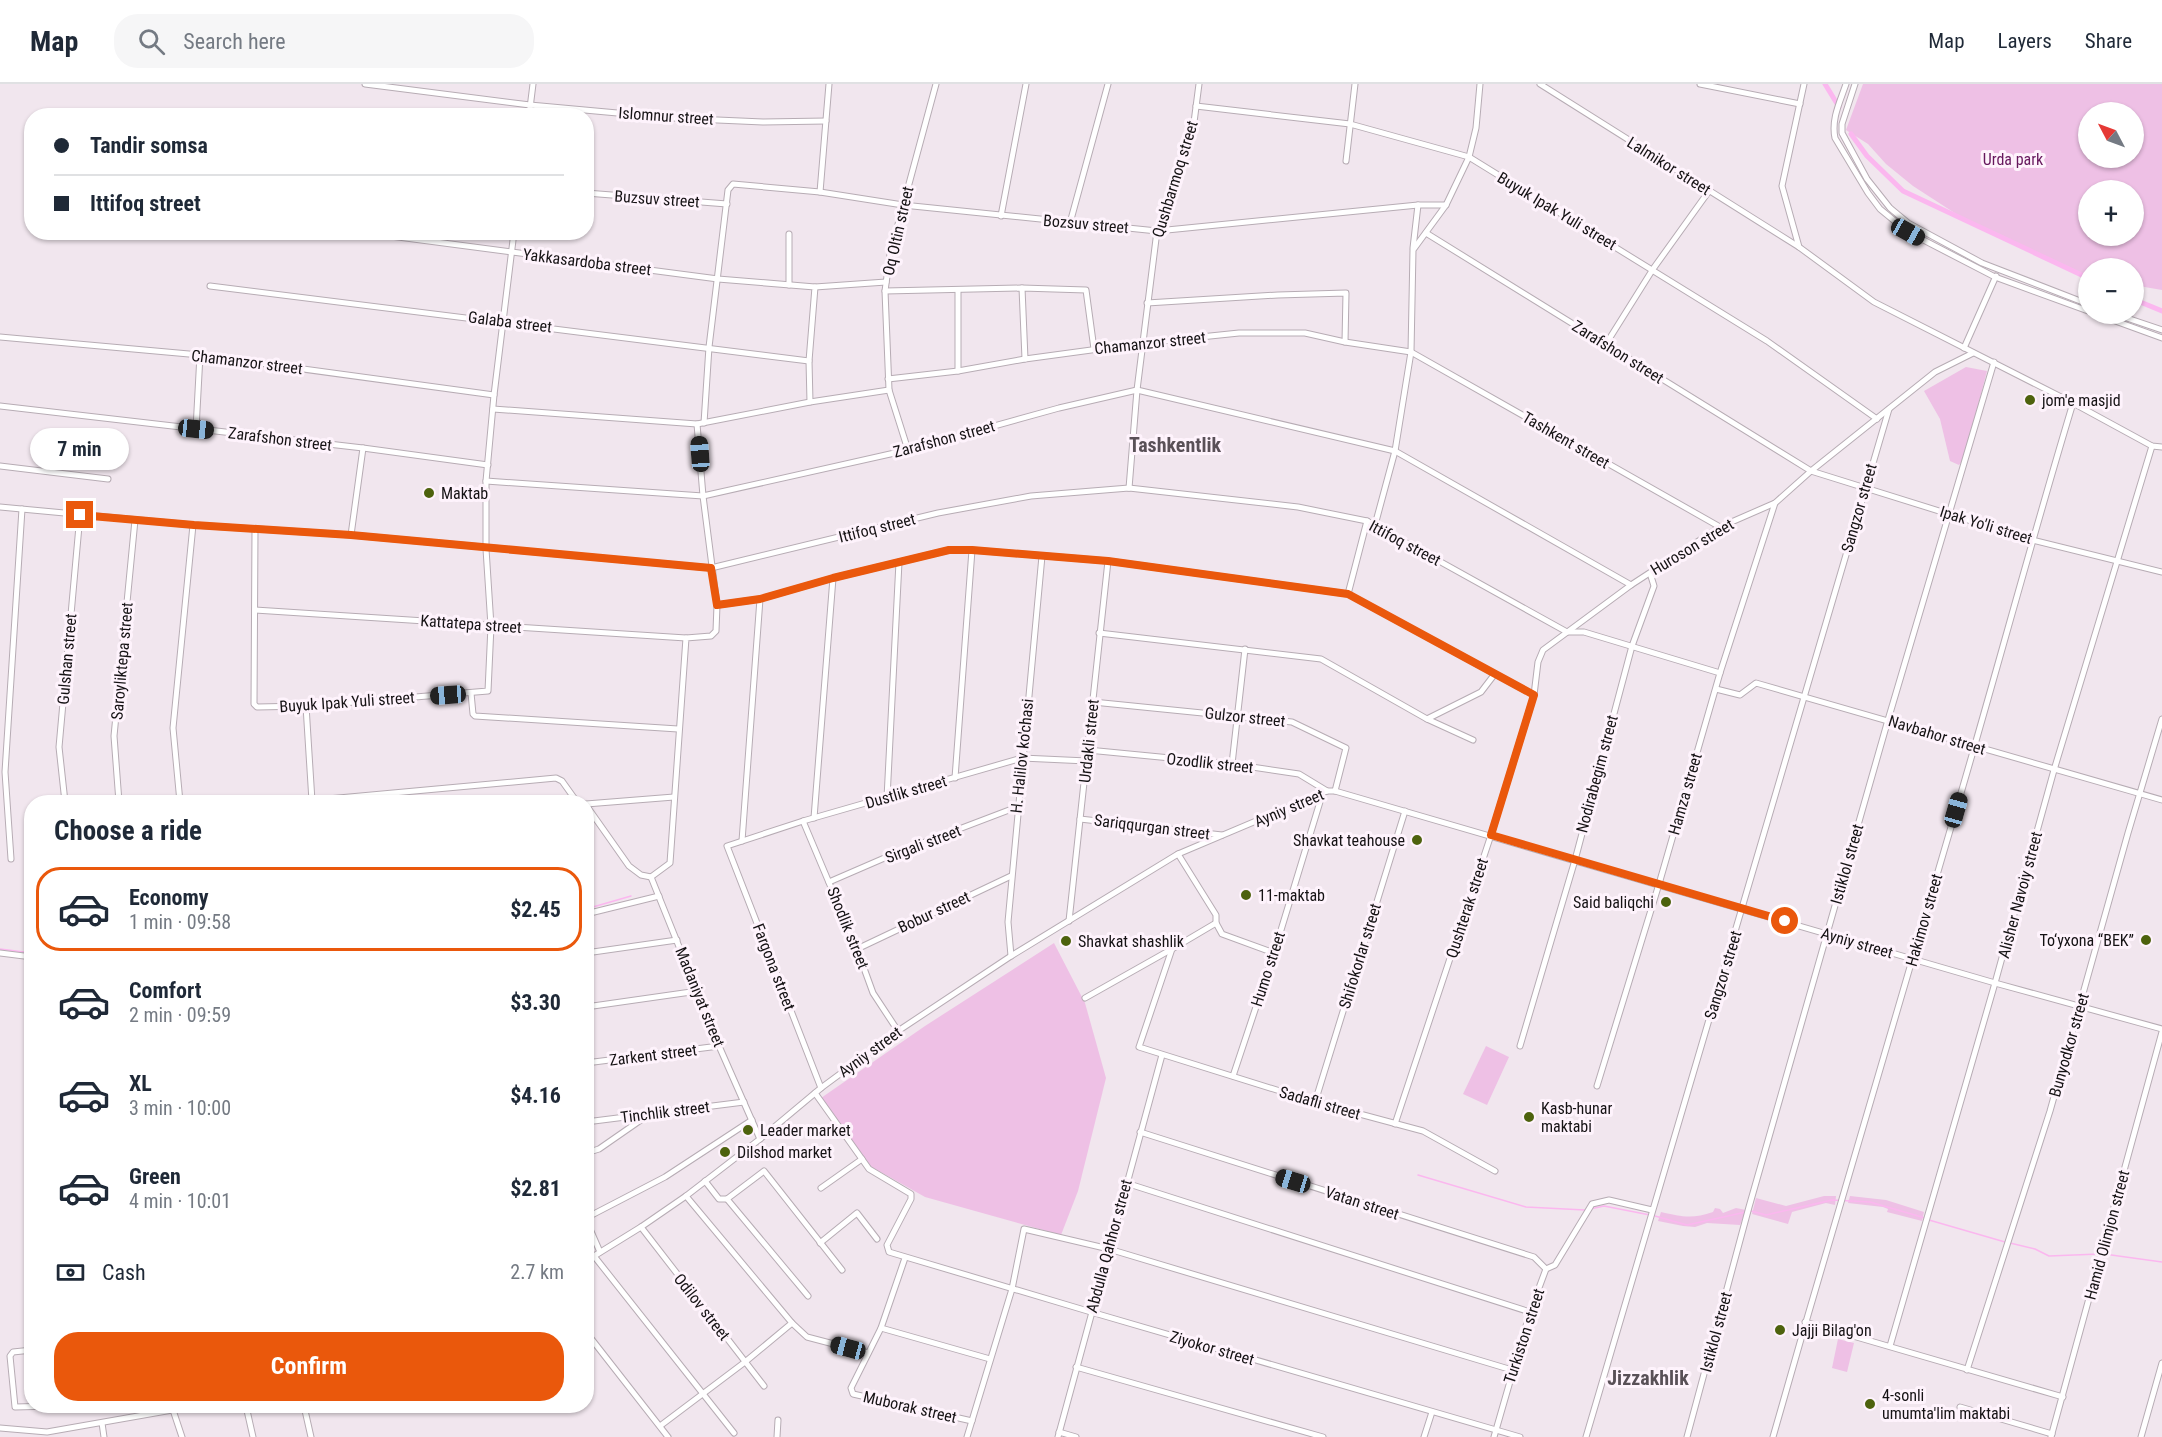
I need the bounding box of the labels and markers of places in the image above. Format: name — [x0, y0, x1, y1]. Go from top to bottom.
place label: jom'e masjid — [2041, 391, 2121, 410]
marker: jom'e masjid — [2023, 393, 2037, 407]
place label: Maktab — [441, 484, 488, 503]
marker: Maktab — [422, 486, 436, 500]
place label: Shavkat teahouse — [1293, 831, 1405, 850]
marker: Shavkat teahouse — [1410, 833, 1424, 847]
place label: 11-maktab — [1258, 886, 1325, 905]
marker: 11-maktab — [1239, 888, 1253, 902]
place label: Said baliqchi — [1573, 893, 1654, 912]
marker: Said baliqchi — [1659, 895, 1673, 909]
place label: To‘yxona “BEK” — [2040, 931, 2134, 950]
place label: Shavkat shashlik — [1078, 932, 1185, 951]
marker: To‘yxona “BEK” — [2139, 933, 2153, 947]
marker: Shavkat shashlik — [1059, 934, 1073, 948]
place label: Kasb-hunar maktabi — [1541, 1099, 1612, 1136]
marker: Kasb-hunar maktabi — [1522, 1110, 1536, 1124]
place label: Leader market — [760, 1121, 851, 1140]
marker: Leader market — [741, 1123, 755, 1137]
place label: Dilshod market — [737, 1143, 832, 1162]
marker: Dilshod market — [718, 1145, 732, 1159]
place label: Jajji Bilag'on — [1792, 1321, 1872, 1340]
marker: Jajji Bilag'on — [1773, 1323, 1787, 1337]
place label: 4-sonli umumta'lim maktabi — [1882, 1386, 2010, 1423]
marker: 4-sonli umumta'lim maktabi — [1863, 1397, 1877, 1411]

